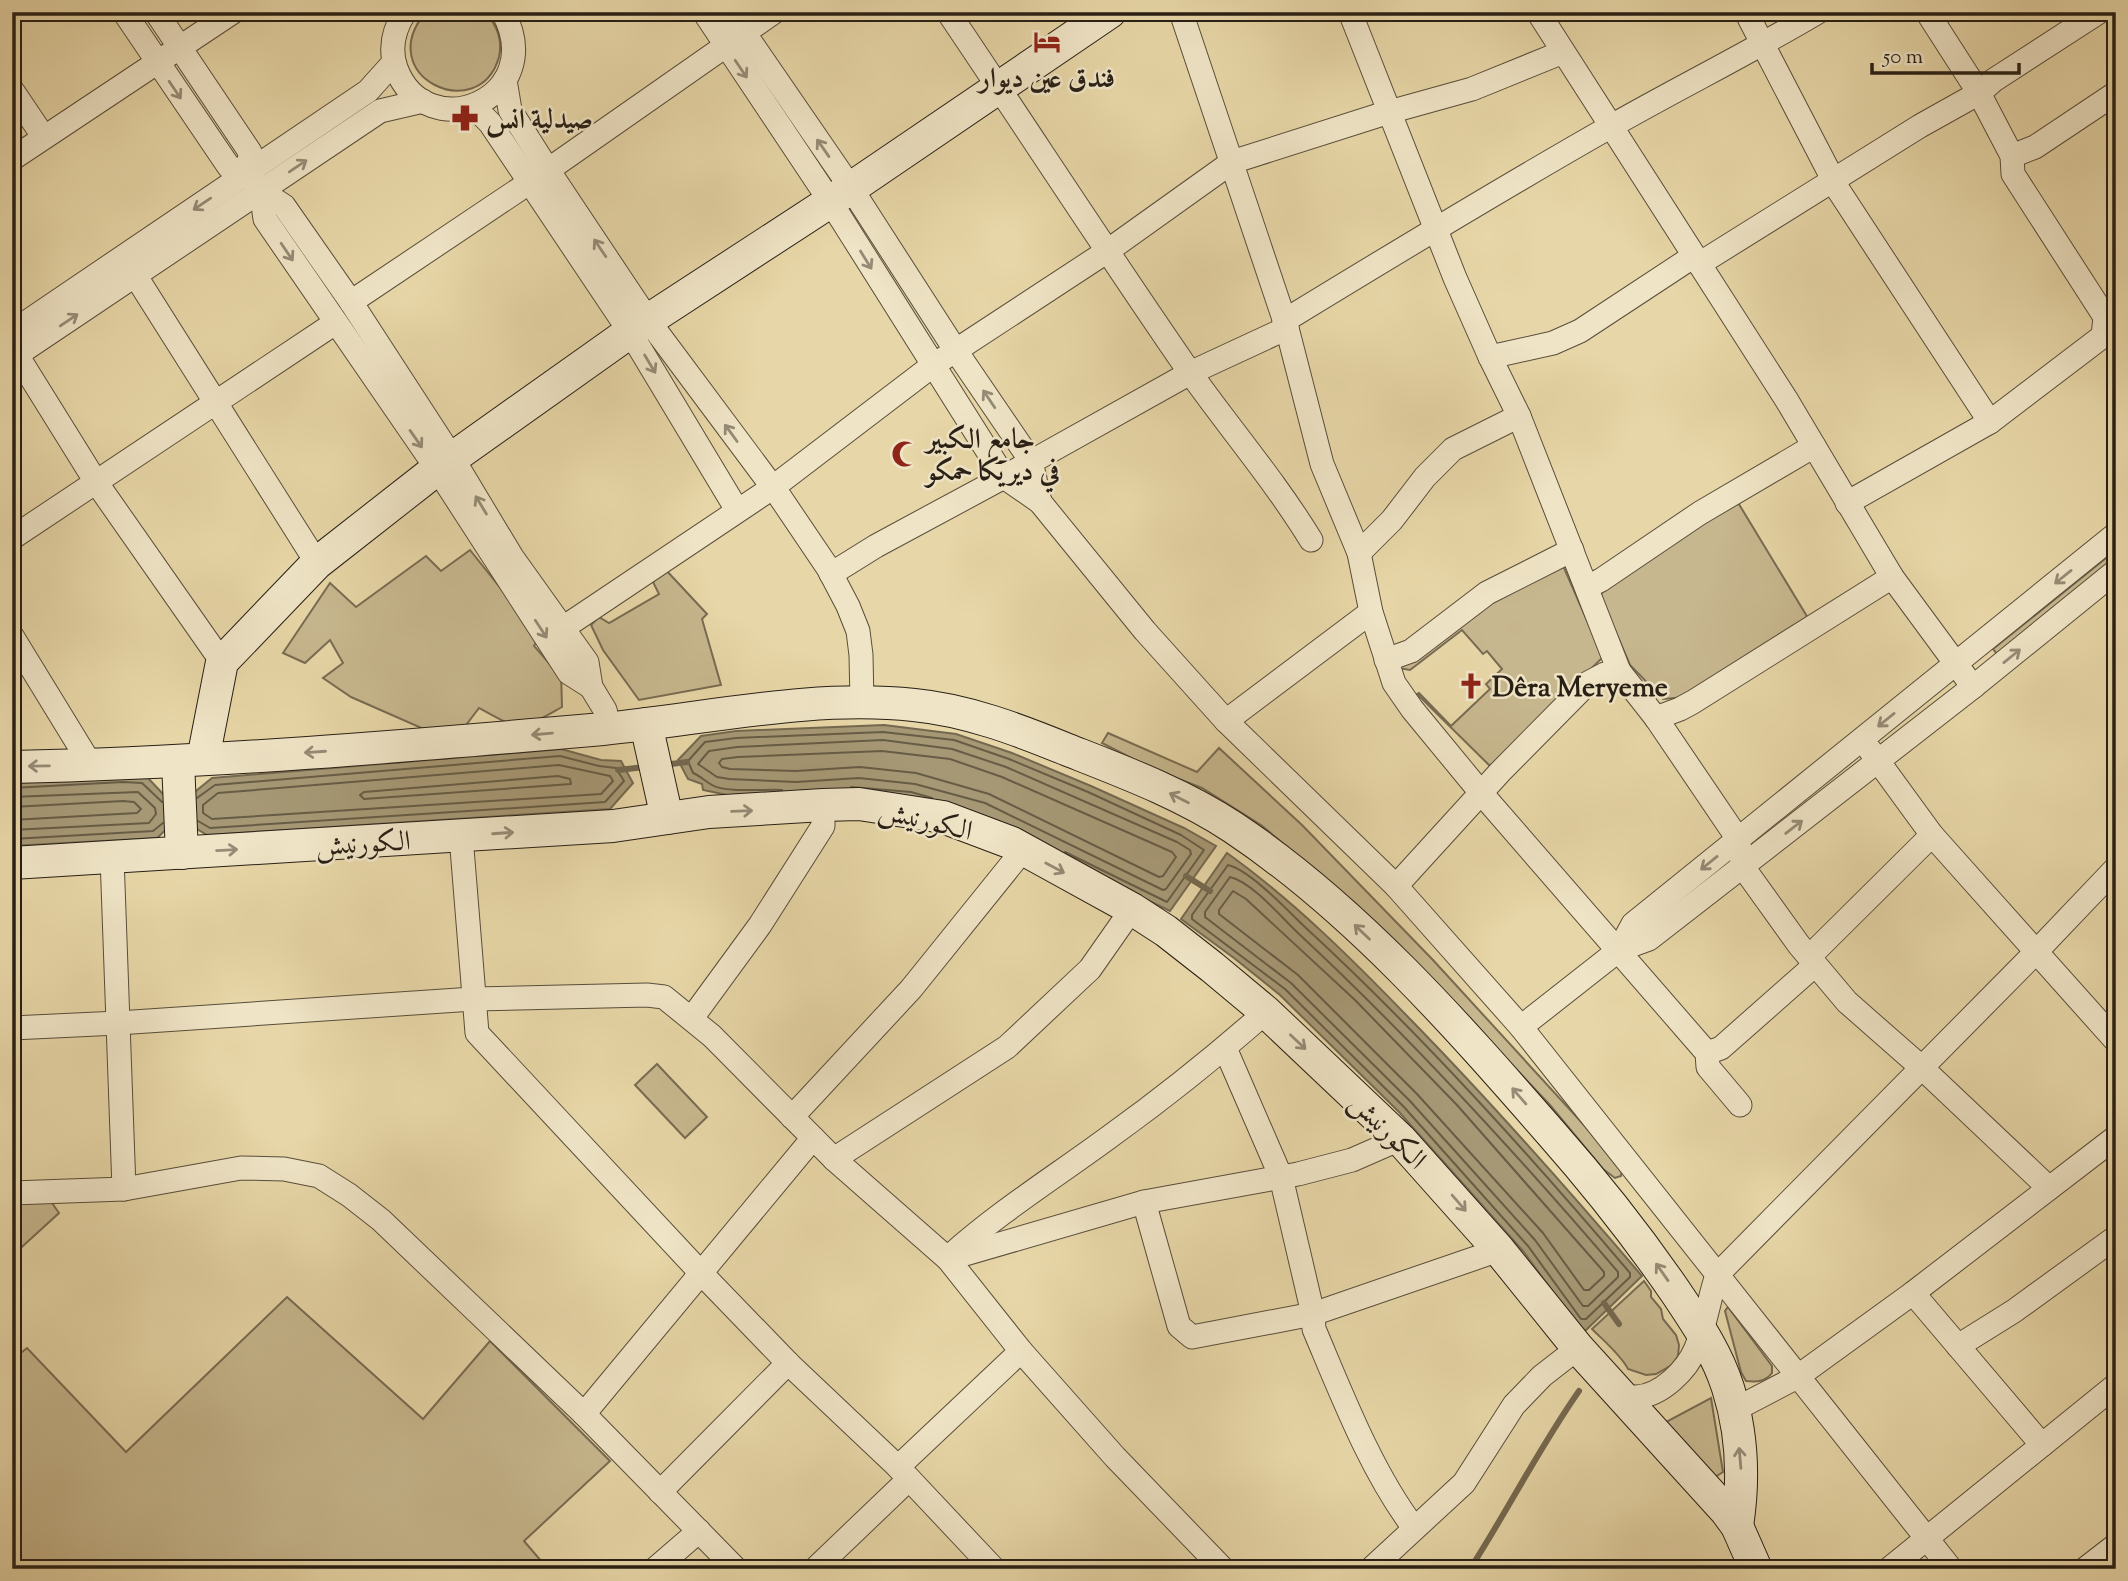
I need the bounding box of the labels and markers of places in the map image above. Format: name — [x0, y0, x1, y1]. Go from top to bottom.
hotel icon: فندق عين ديوار — [1032, 27, 1062, 57]
place label: فندق عين ديوار — [976, 60, 1115, 100]
place label: صيدلية انس — [486, 101, 593, 141]
pharmacy icon: صيدلية انس — [450, 103, 480, 133]
place label: جامع الكبير في ديريكا حمكو — [923, 421, 1059, 493]
mosque icon: جامع الكبير في ديريكا حمكو — [890, 439, 920, 469]
place label: Dêra Meryeme — [1492, 669, 1668, 709]
church icon: Dêra Meryeme — [1456, 671, 1486, 701]

